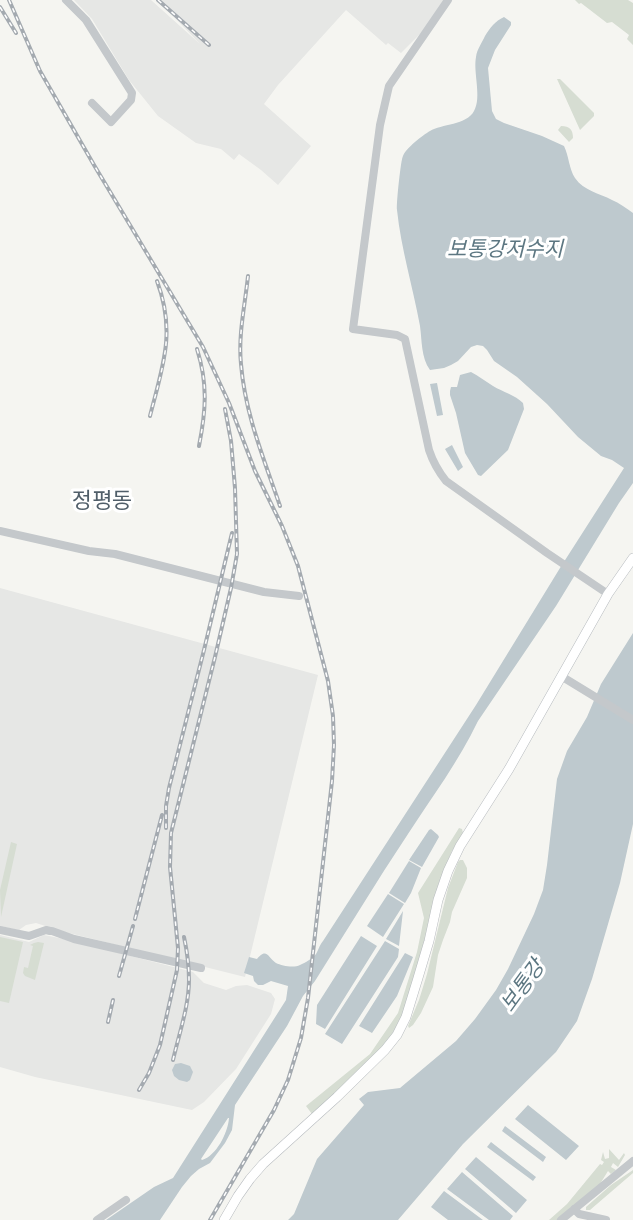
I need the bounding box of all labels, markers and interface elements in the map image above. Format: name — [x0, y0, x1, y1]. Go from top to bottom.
water label: 보통강저수지 — [447, 237, 563, 263]
district label: 정평동 — [72, 488, 132, 514]
water label: 보통강 — [496, 955, 550, 1017]

